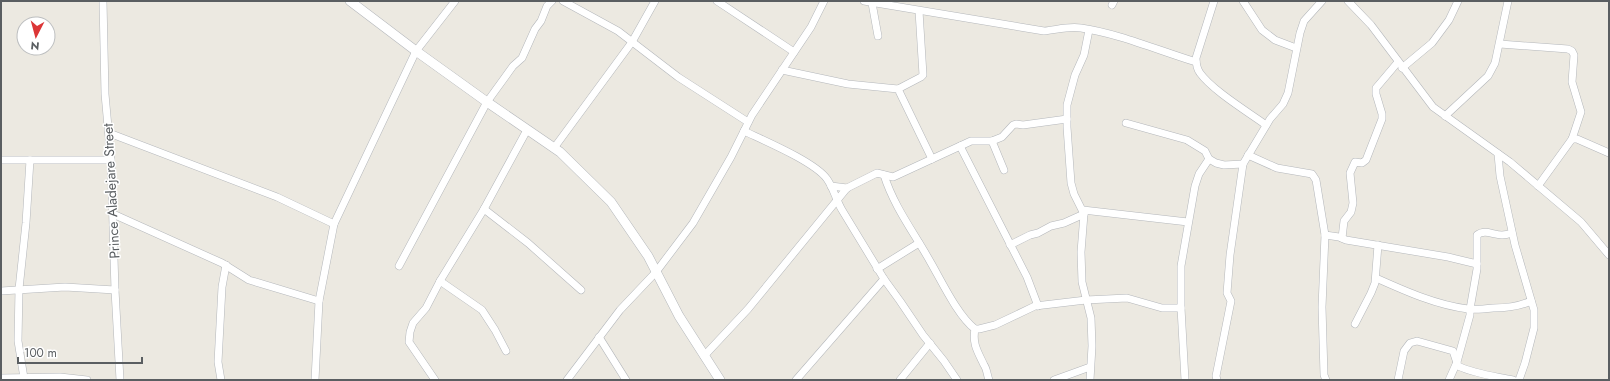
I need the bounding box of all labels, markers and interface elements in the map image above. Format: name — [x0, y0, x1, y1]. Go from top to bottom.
north arrow — [16, 16, 56, 56]
text: N — [30, 38, 40, 54]
street label: Prince Aladejare Street — [97, 122, 125, 259]
scale bar — [18, 339, 142, 365]
text: 100 m — [24, 344, 57, 362]

